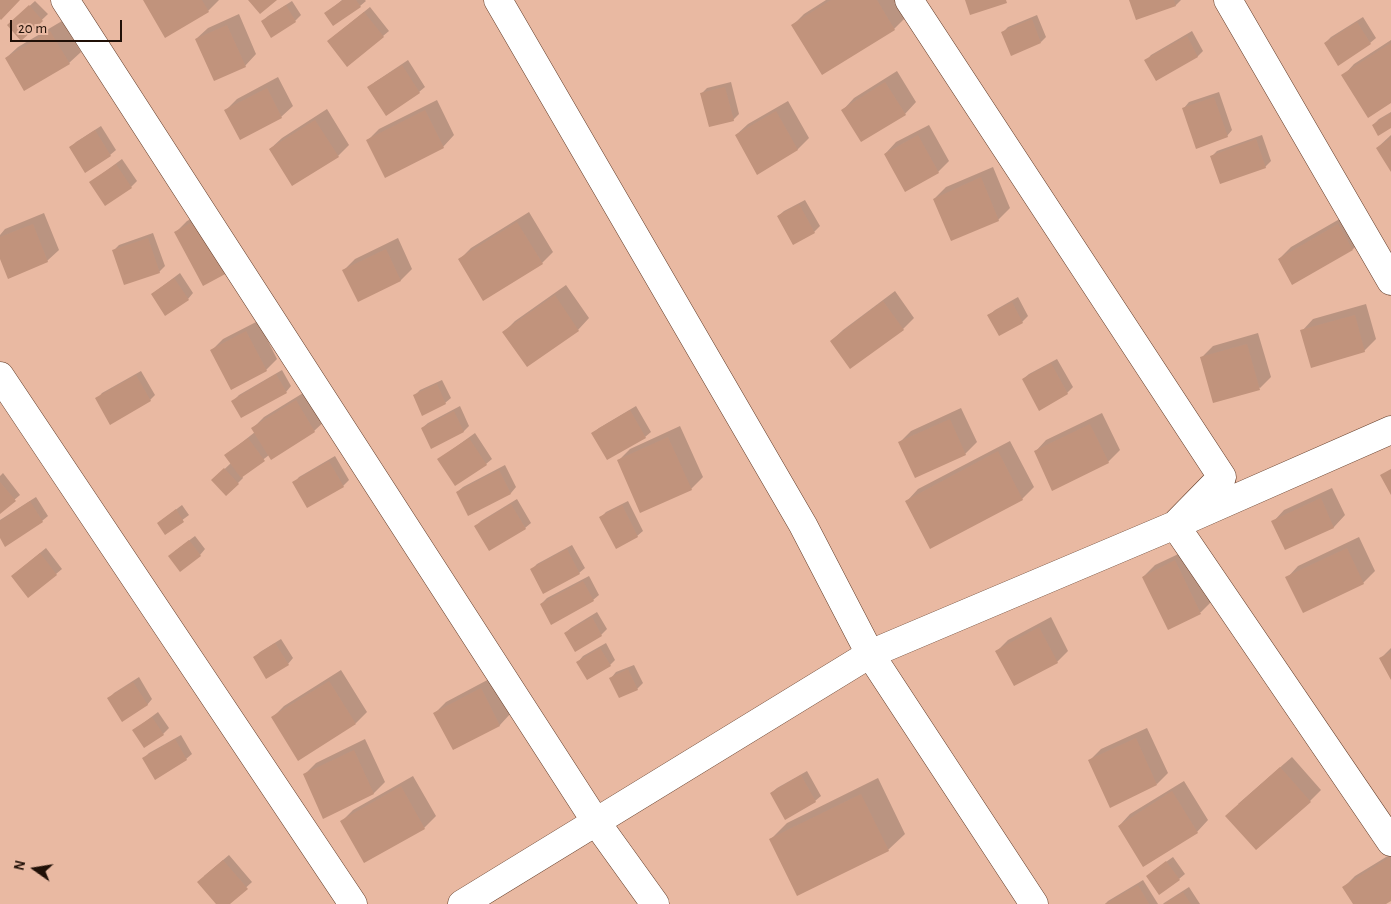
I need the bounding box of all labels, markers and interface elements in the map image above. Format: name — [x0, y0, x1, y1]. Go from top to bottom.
scale bar — [12, 10, 125, 42]
text: 20 m — [18, 21, 47, 36]
north arrow — [10, 844, 60, 894]
text: N — [12, 859, 28, 872]

